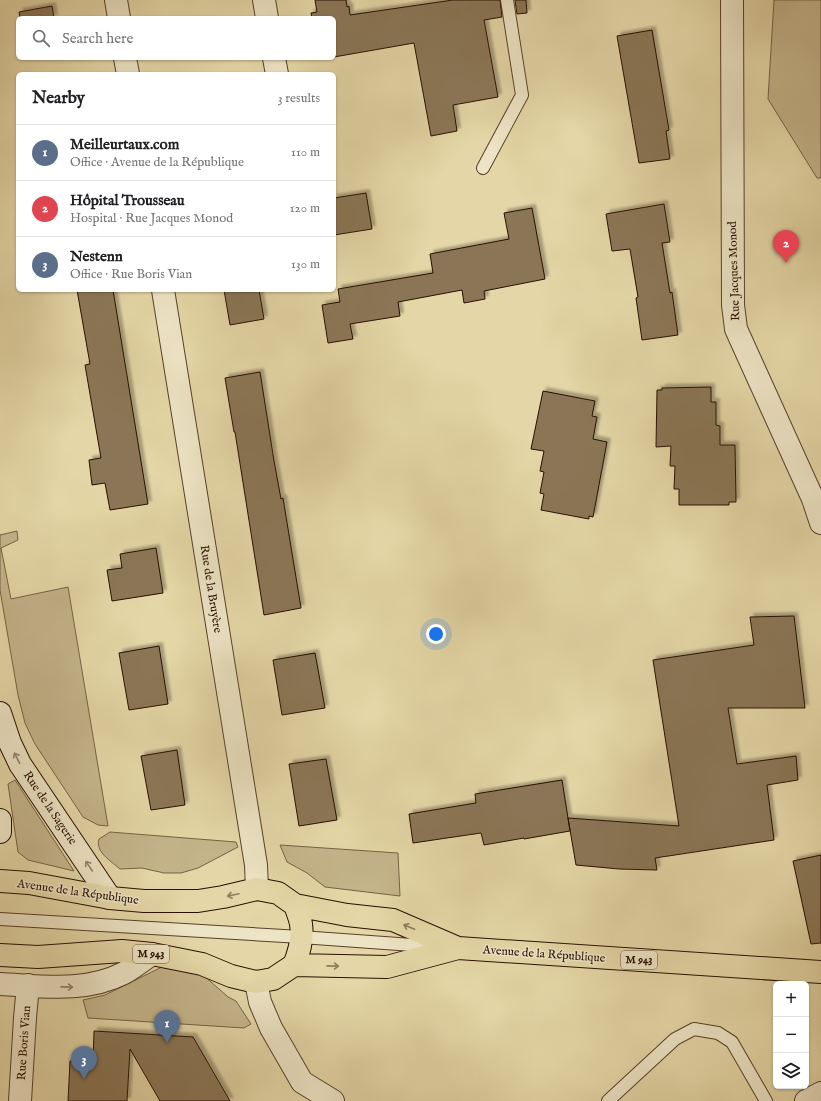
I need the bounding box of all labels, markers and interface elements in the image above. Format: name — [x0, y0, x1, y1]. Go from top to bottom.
search box — [16, 16, 336, 60]
icon: search — [30, 27, 52, 49]
text: Search here — [62, 29, 133, 48]
text: Nearby — [32, 88, 85, 109]
text: 3 results — [278, 90, 320, 107]
text: Meilleurtaux.com — [70, 135, 179, 154]
text: 1 — [43, 144, 47, 161]
text: 110 m — [291, 144, 320, 161]
text: Office · Avenue de la République — [70, 154, 244, 171]
text: Hôpital Trousseau — [70, 191, 185, 210]
text: 2 — [42, 200, 48, 217]
text: 120 m — [290, 200, 320, 217]
text: Hospital · Rue Jacques Monod — [70, 210, 233, 227]
street label: Rue Jacques Monod — [725, 220, 744, 321]
pin: 2 — [773, 230, 799, 263]
text: Nestenn — [70, 247, 123, 266]
text: 3 — [43, 256, 47, 273]
text: 130 m — [291, 256, 320, 273]
text: Office · Rue Boris Vian — [70, 266, 192, 283]
street label: Rue de la Bruyère — [197, 544, 225, 635]
your location — [426, 624, 446, 644]
one-way arrow — [13, 752, 20, 764]
street label: Rue de la Sagerie — [20, 768, 80, 848]
one-way arrow — [85, 861, 93, 872]
street label: Avenue de la République — [15, 876, 140, 909]
one-way arrow — [227, 891, 240, 899]
one-way arrow — [404, 923, 416, 931]
street label: Avenue de la République — [481, 942, 606, 967]
road number: M 943 — [133, 945, 169, 963]
road number: M 943 — [621, 951, 657, 969]
one-way arrow — [326, 962, 339, 970]
map controls — [773, 981, 809, 1089]
button: + — [773, 981, 809, 1017]
one-way arrow — [60, 983, 73, 991]
street label: Rue Boris Vian — [14, 1005, 34, 1081]
pin: 1 — [154, 1010, 180, 1043]
button: − — [773, 1017, 809, 1053]
pin: 3 — [71, 1046, 97, 1079]
button: layers — [773, 1053, 809, 1089]

